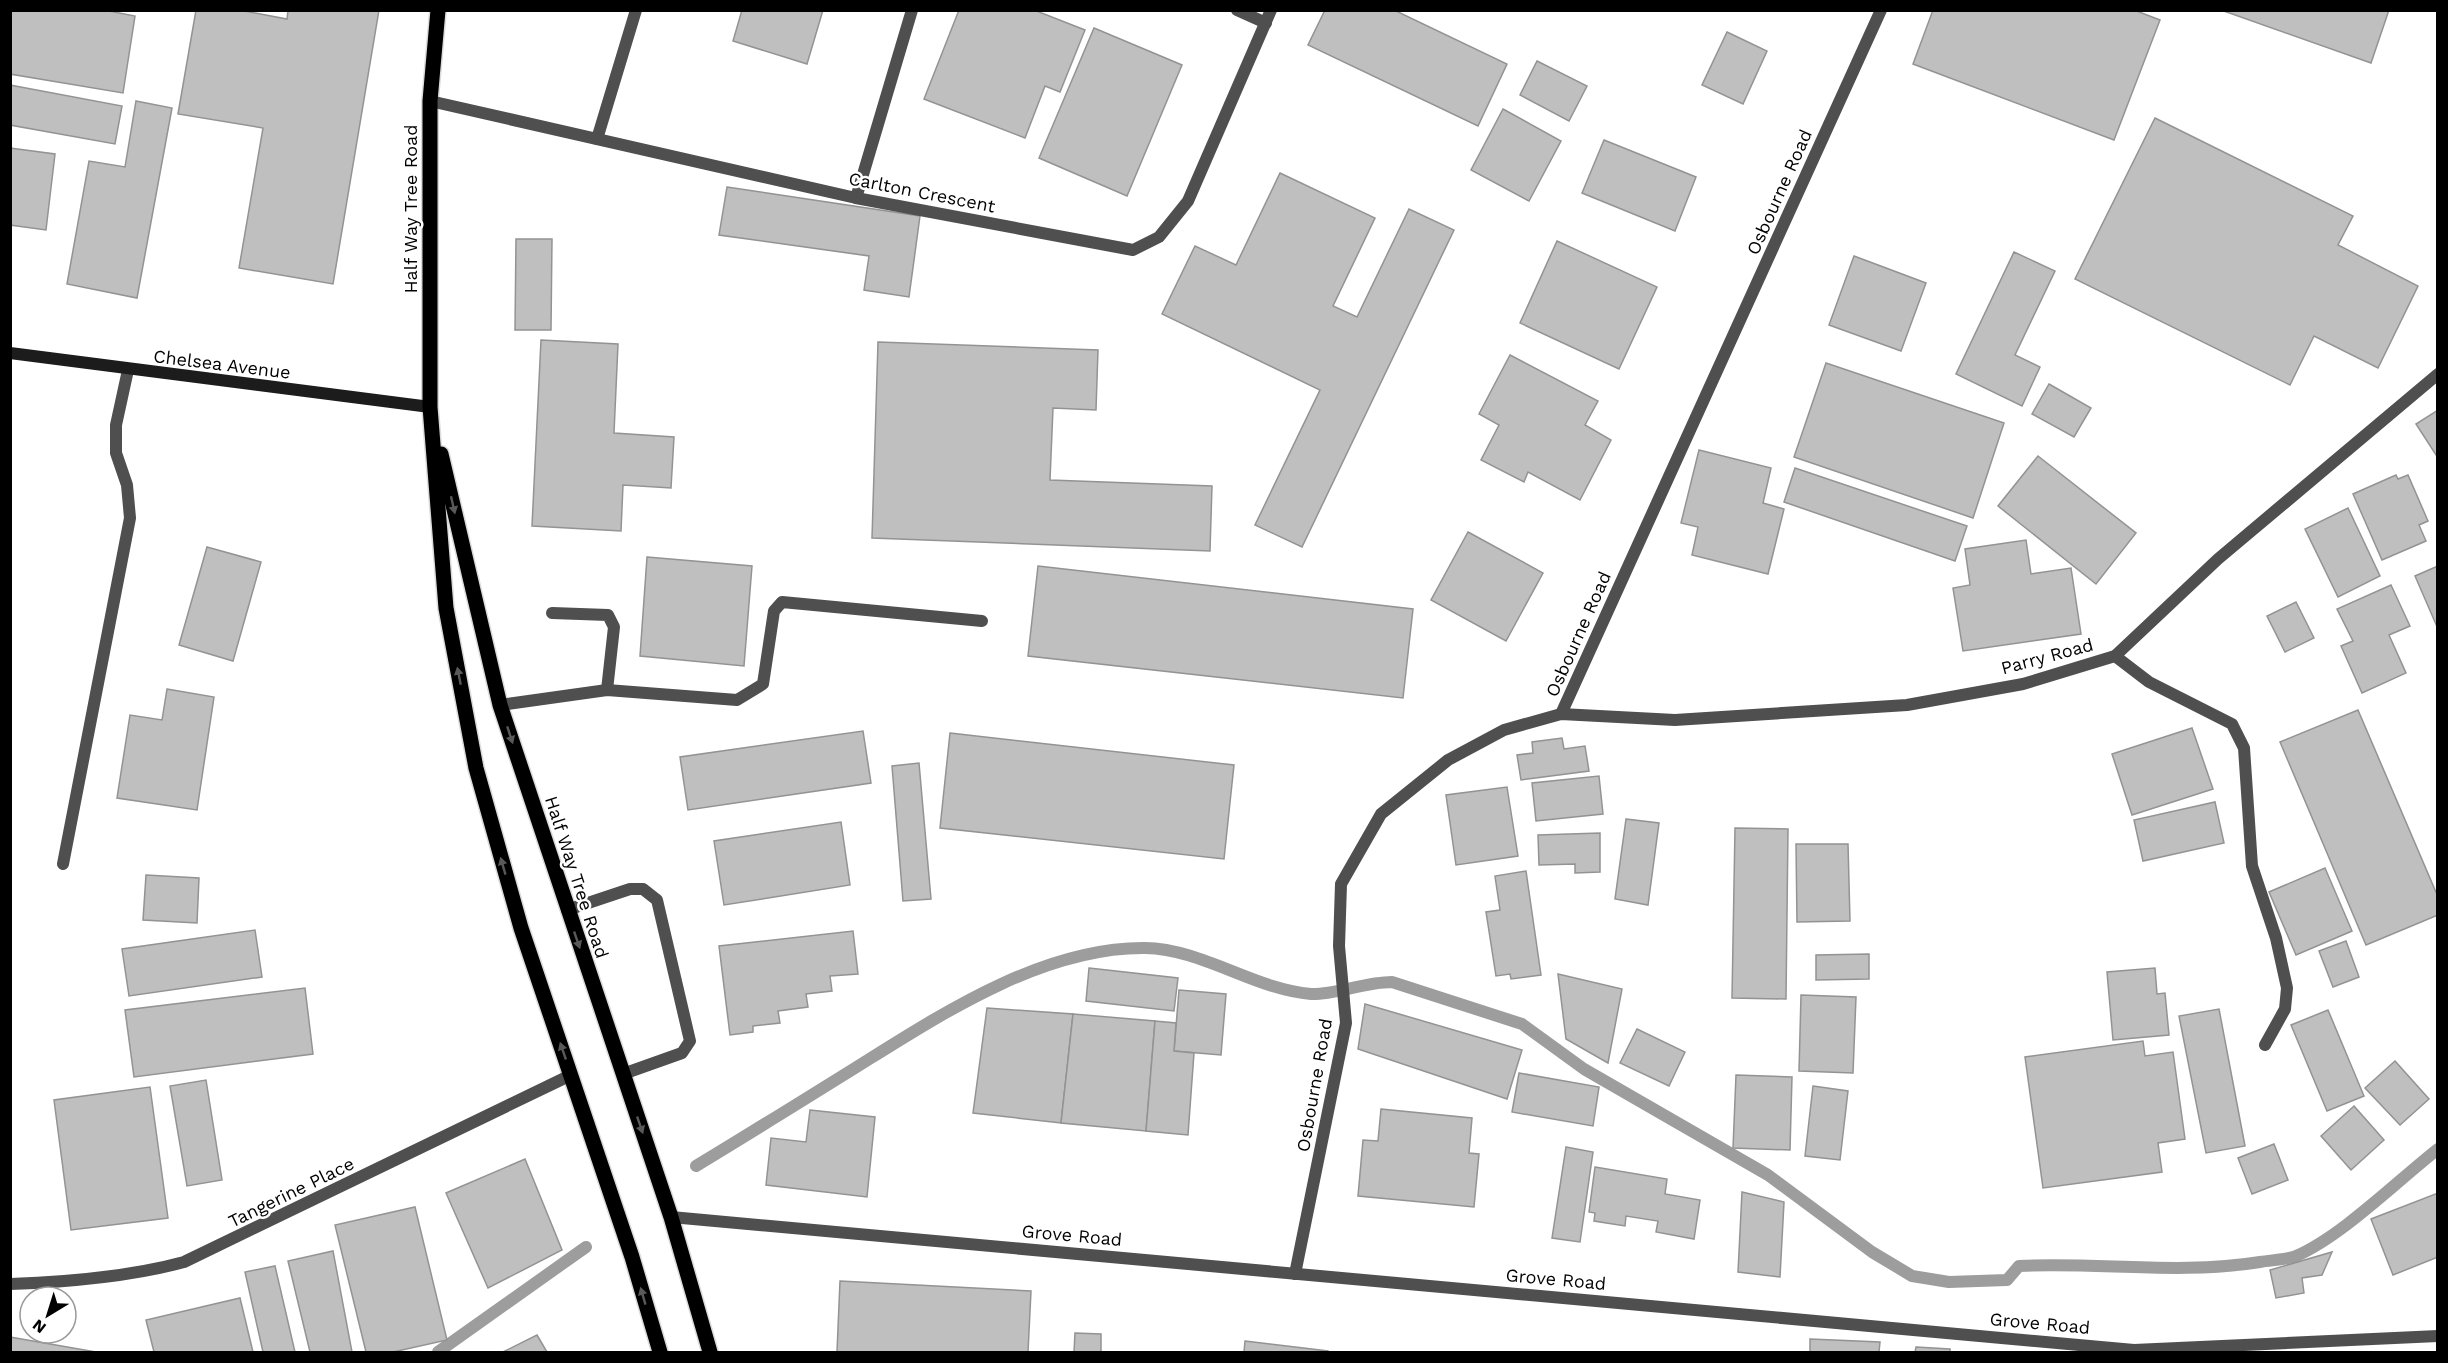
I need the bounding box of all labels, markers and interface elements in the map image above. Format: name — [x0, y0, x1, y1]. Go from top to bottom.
street label: Half Way Tree Road — [400, 124, 421, 294]
street label: Osbourne Road — [1742, 126, 1816, 258]
street label: Carlton Crescent — [847, 167, 998, 217]
street label: Chelsea Avenue — [152, 345, 292, 383]
one-way arrow — [449, 496, 458, 515]
street label: Osbourne Road — [1541, 568, 1615, 700]
street label: Parry Road — [1999, 634, 2095, 678]
one-way arrow — [454, 666, 463, 685]
one-way arrow — [506, 726, 515, 744]
street label: Half Way Tree Road — [541, 793, 613, 961]
one-way arrow — [498, 857, 507, 875]
one-way arrow — [573, 931, 583, 949]
street label: Osbourne Road — [1292, 1017, 1336, 1153]
one-way arrow — [558, 1042, 567, 1060]
one-way arrow — [636, 1116, 645, 1134]
street label: Tangerine Place — [225, 1152, 357, 1232]
street label: Grove Road — [1021, 1220, 1123, 1250]
street label: Grove Road — [1505, 1264, 1607, 1294]
north arrow — [18, 1285, 78, 1345]
one-way arrow — [638, 1287, 648, 1305]
street label: Grove Road — [1989, 1308, 2091, 1338]
text: N — [29, 1315, 50, 1338]

